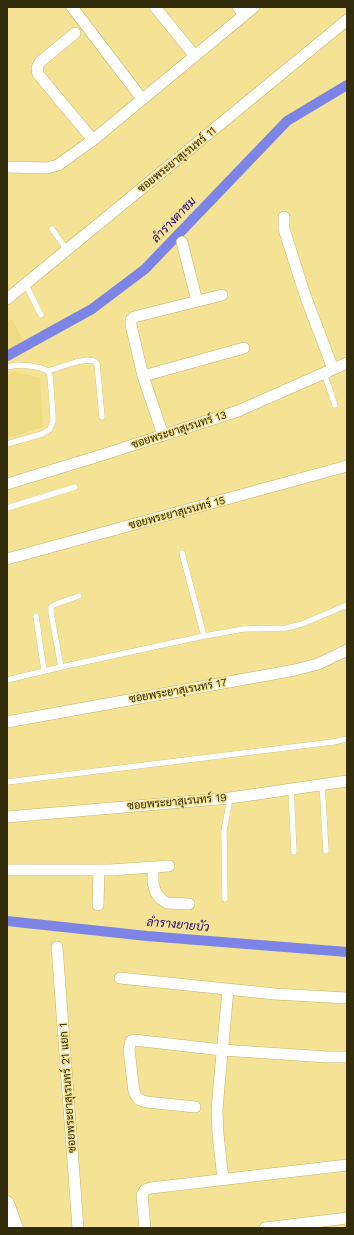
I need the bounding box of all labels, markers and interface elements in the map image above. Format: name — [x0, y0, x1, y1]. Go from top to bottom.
street label: ซอยพระยาสุเรนทร์ 11 — [135, 124, 219, 196]
water label: ลำรางตาชม — [149, 194, 199, 246]
street label: ซอยพระยาสุเรนทร์ 13 — [130, 408, 228, 452]
street label: ซอยพระยาสุเรนทร์ 15 — [127, 494, 227, 532]
street label: ซอยพระยาสุเรนทร์ 17 — [128, 676, 228, 706]
street label: ซอยพระยาสุเรนทร์ 19 — [127, 791, 227, 813]
water label: ลำรางยายบัว — [146, 915, 210, 935]
street label: ซอยพระยาสุเรนทร์ 21 แยก 1 — [57, 1023, 79, 1153]

